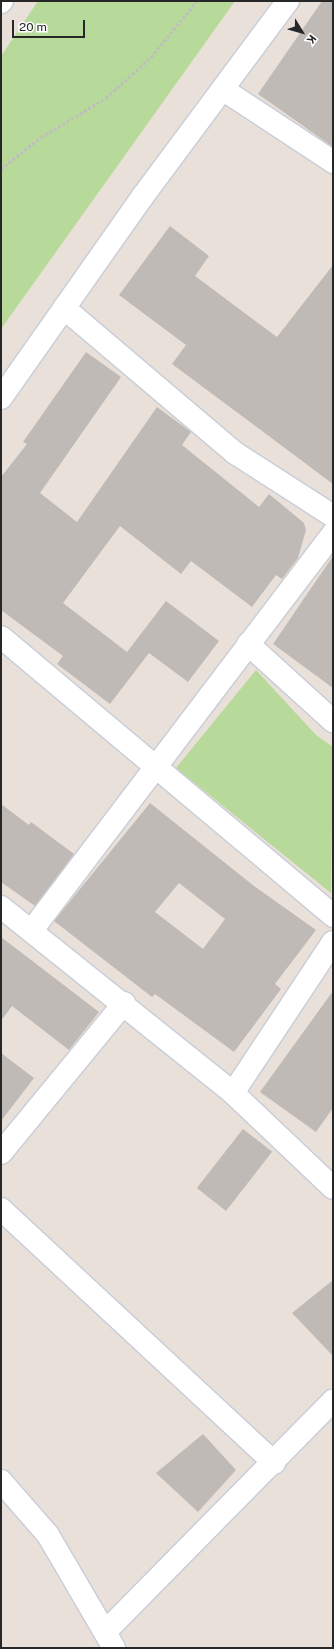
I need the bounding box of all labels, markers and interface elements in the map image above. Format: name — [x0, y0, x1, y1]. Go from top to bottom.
scale bar — [14, 12, 87, 38]
north arrow — [282, 12, 322, 52]
text: 20 m — [19, 20, 47, 34]
text: K — [304, 32, 319, 46]

